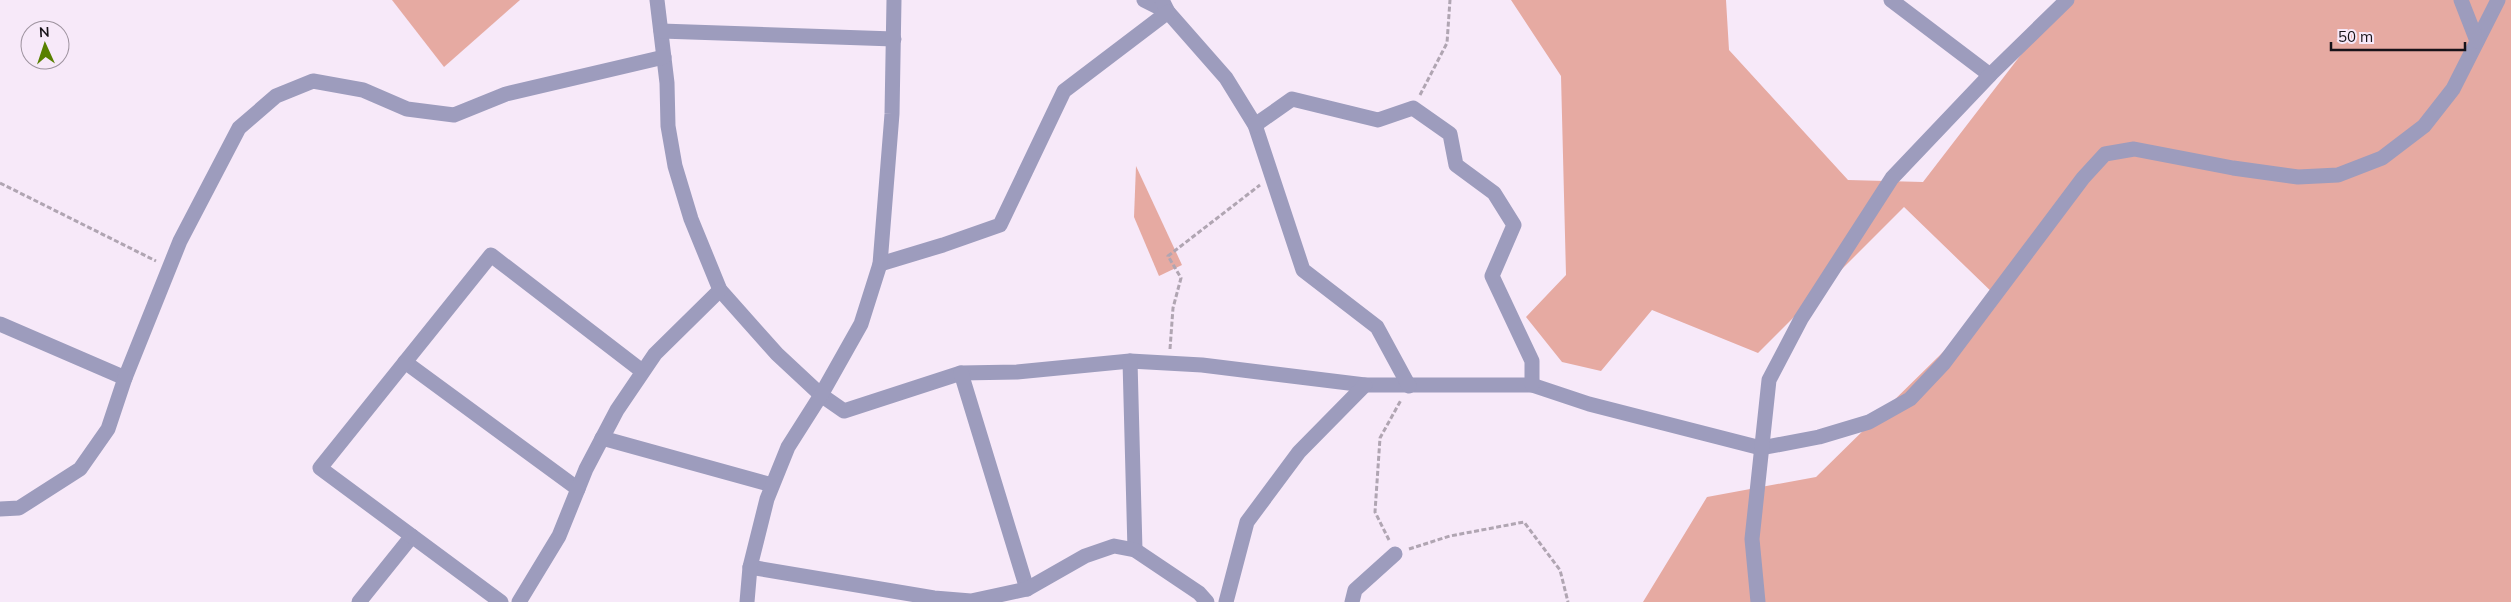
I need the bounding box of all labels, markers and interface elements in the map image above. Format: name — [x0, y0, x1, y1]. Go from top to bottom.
north arrow — [20, 20, 70, 70]
scale bar — [2331, 20, 2465, 52]
text: N — [39, 23, 50, 41]
text: 50 m — [2338, 27, 2373, 46]

